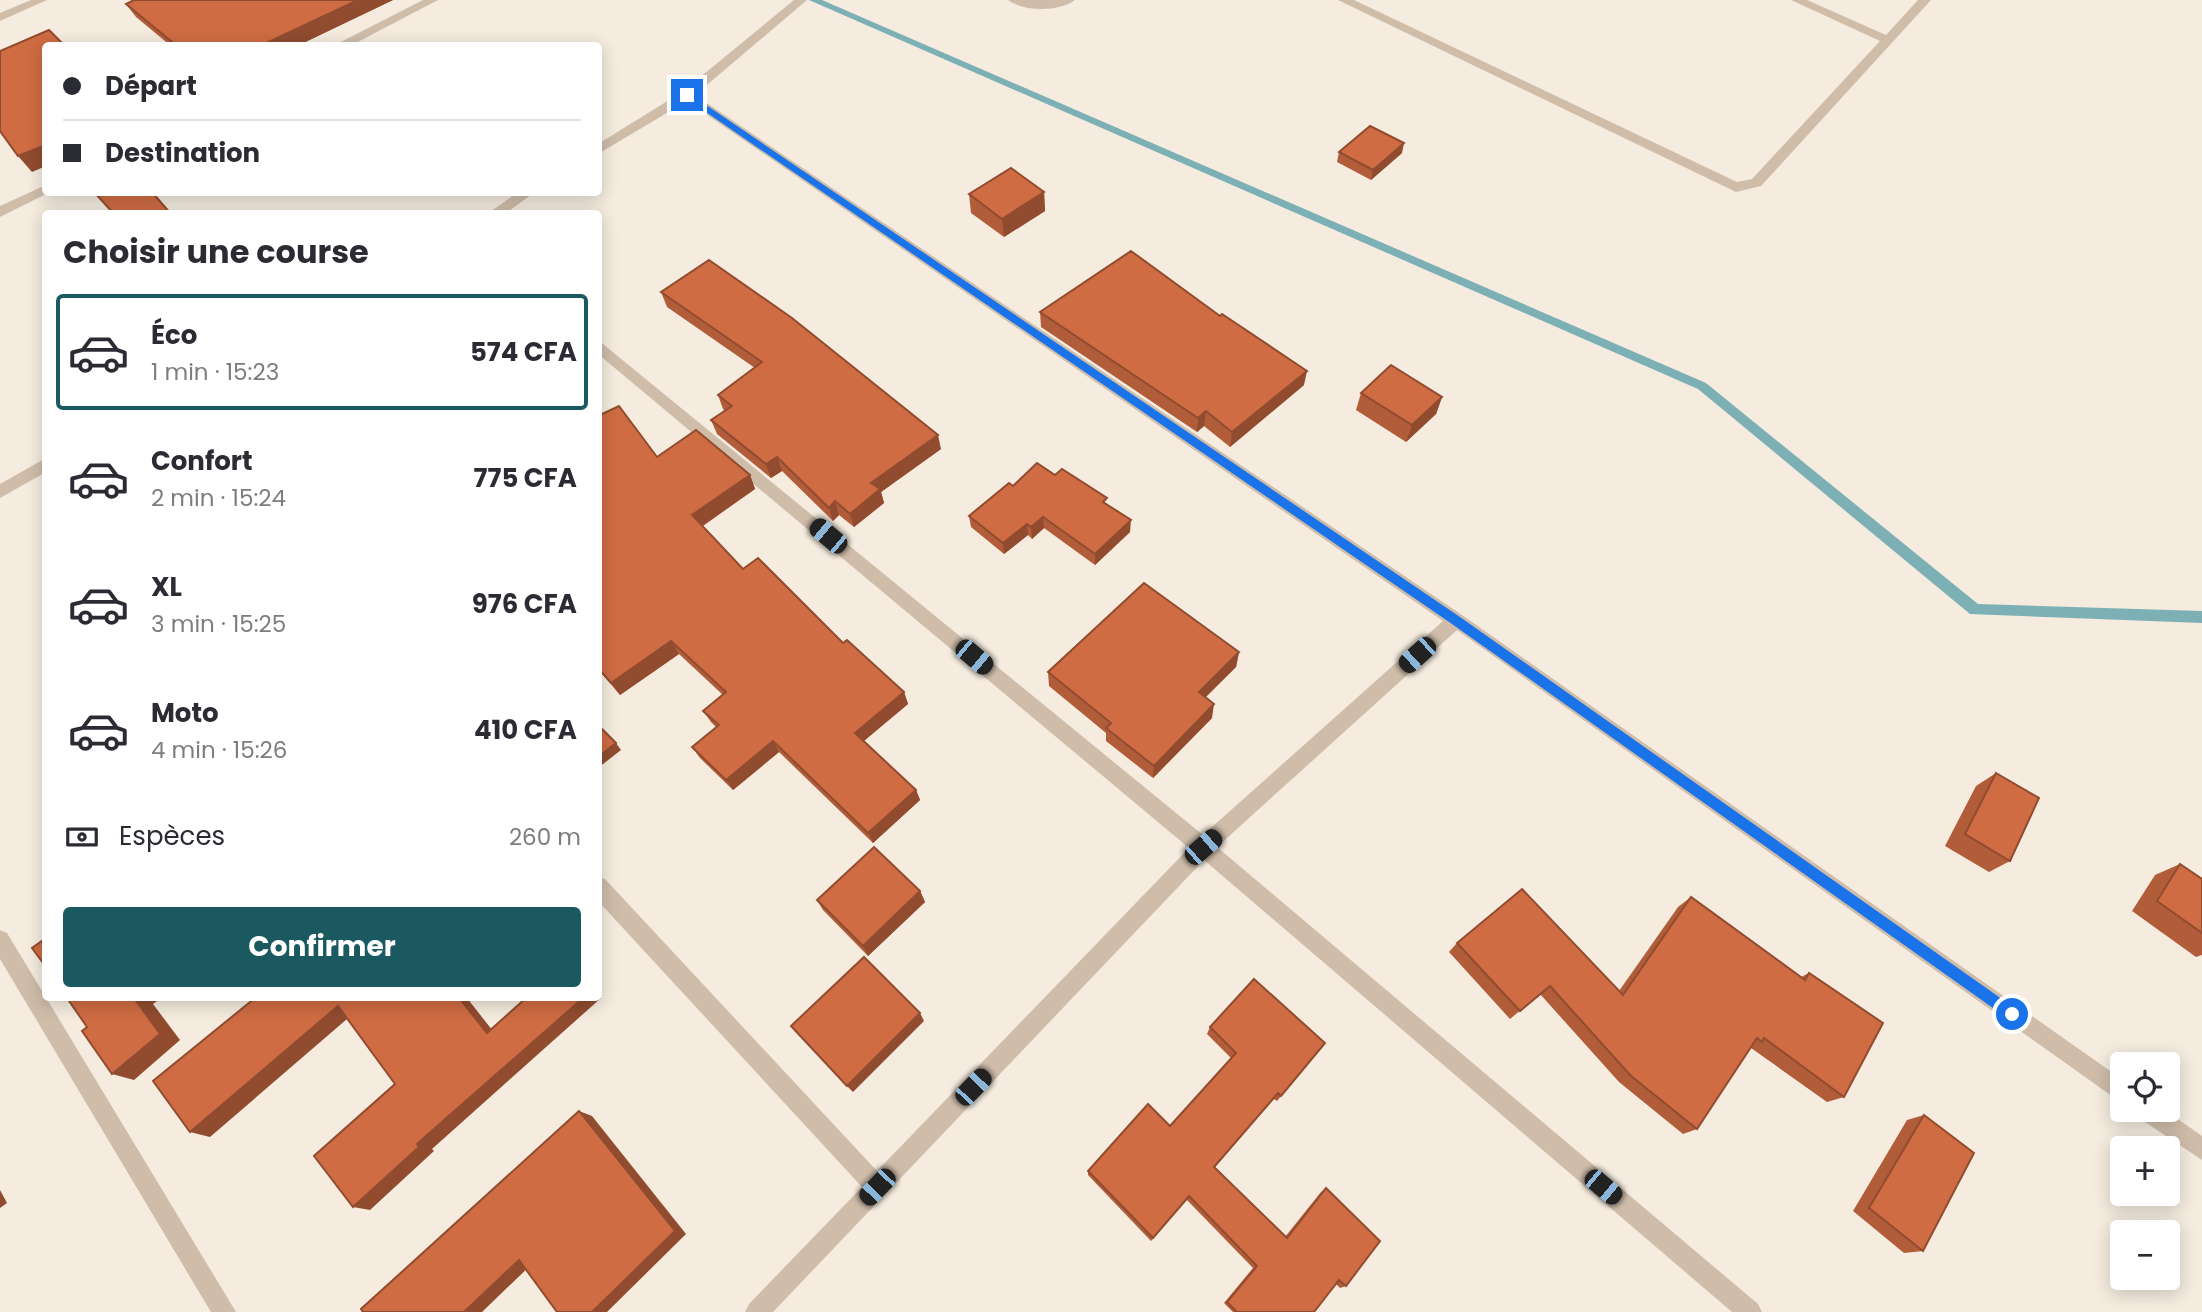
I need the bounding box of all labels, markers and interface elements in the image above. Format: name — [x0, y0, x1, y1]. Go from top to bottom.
text: Départ — [105, 68, 197, 104]
route end — [671, 79, 703, 111]
text: Destination — [105, 135, 260, 171]
text: Choisir une course — [63, 229, 369, 274]
text: Éco — [151, 317, 197, 353]
icon: car — [67, 321, 130, 384]
text: 574 CFA — [470, 334, 577, 370]
text: 1 min · 15:23 — [151, 356, 279, 388]
text: Confort — [151, 443, 253, 479]
icon: car — [67, 447, 130, 510]
text: 775 CFA — [474, 460, 577, 496]
text: 2 min · 15:24 — [151, 482, 286, 514]
car — [806, 514, 851, 558]
text: XL — [151, 569, 182, 605]
icon: car — [67, 573, 130, 636]
text: 976 CFA — [472, 586, 577, 622]
text: 3 min · 15:25 — [151, 608, 286, 640]
car — [1395, 633, 1440, 677]
car — [952, 635, 997, 679]
text: Moto — [151, 695, 219, 731]
icon: car — [67, 699, 130, 762]
text: 410 CFA — [474, 712, 577, 748]
text: 4 min · 15:26 — [151, 734, 287, 766]
icon: cash — [63, 818, 101, 856]
text: Espèces — [119, 818, 225, 854]
text: 260 m — [509, 821, 581, 853]
car — [1181, 825, 1226, 869]
button: Confirmer — [63, 907, 581, 987]
route start — [1996, 998, 2028, 1030]
map controls — [2110, 1052, 2180, 1290]
button: locate — [2110, 1052, 2180, 1122]
car — [951, 1065, 996, 1109]
button: + — [2110, 1136, 2180, 1206]
car — [855, 1165, 900, 1209]
car — [1581, 1165, 1626, 1209]
button: − — [2110, 1220, 2180, 1290]

